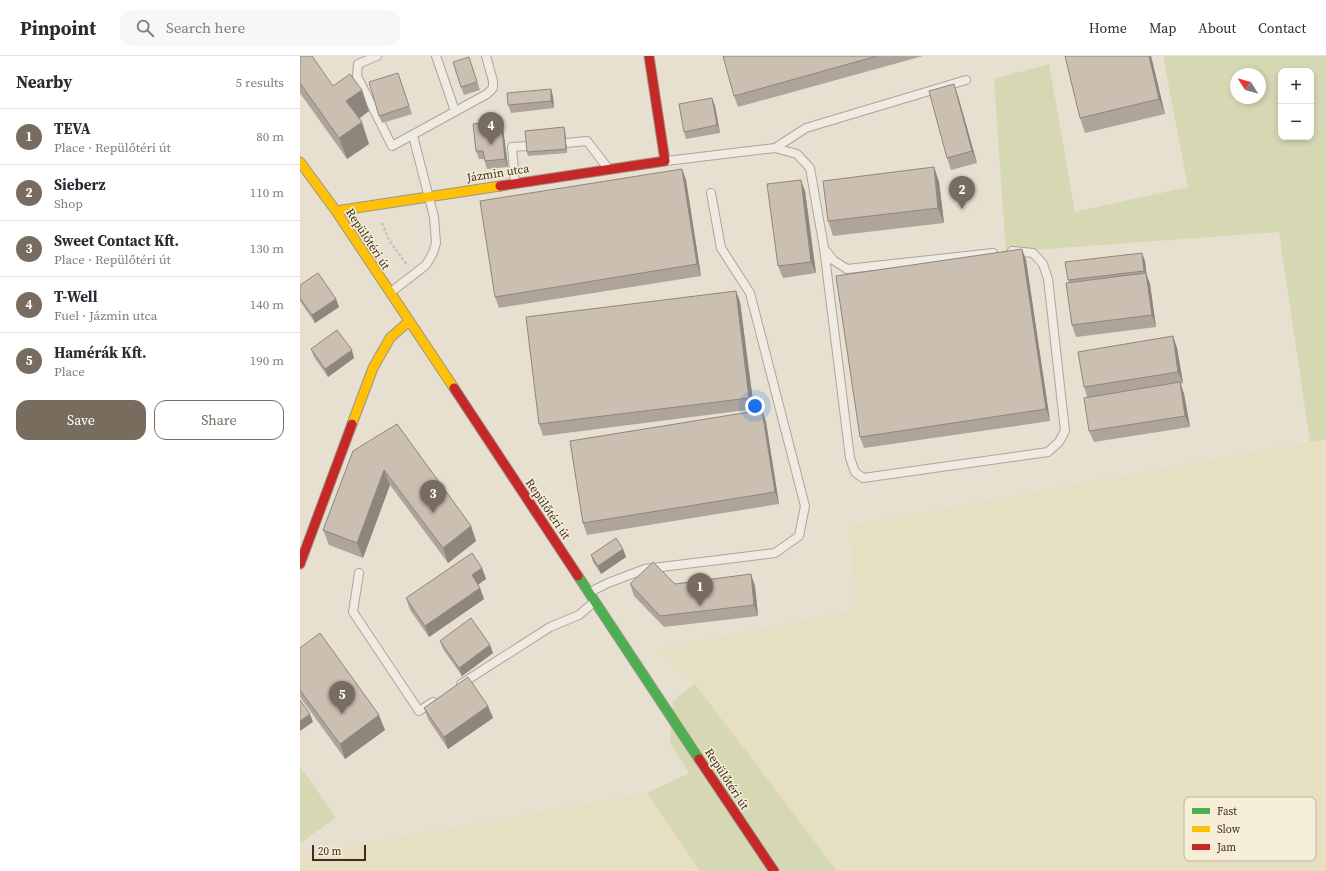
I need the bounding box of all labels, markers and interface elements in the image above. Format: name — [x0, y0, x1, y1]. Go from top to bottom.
search box — [120, 10, 400, 46]
text: Pinpoint — [20, 15, 96, 41]
icon: search — [134, 17, 156, 39]
text: Search here — [166, 17, 245, 38]
text: Home — [1089, 18, 1127, 38]
text: Map — [1149, 18, 1176, 38]
text: About — [1198, 18, 1236, 38]
text: Contact — [1258, 18, 1306, 38]
north arrow — [1230, 68, 1266, 104]
map controls — [1278, 68, 1314, 140]
button: + — [1278, 68, 1314, 104]
text: Nearby — [16, 70, 72, 94]
text: 5 results — [236, 74, 284, 91]
button: − — [1278, 104, 1314, 140]
pin: 4 — [478, 112, 504, 145]
text: TEVA — [54, 118, 91, 139]
text: 1 — [25, 128, 33, 145]
text: 80 m — [256, 128, 284, 145]
text: Place · Repülőtéri út — [54, 139, 171, 156]
street label: Jázmin utca — [465, 160, 531, 186]
text: Sieberz — [54, 174, 105, 195]
pin: 2 — [949, 176, 975, 209]
text: 2 — [25, 184, 33, 201]
text: 110 m — [250, 184, 284, 201]
text: Shop — [54, 195, 83, 212]
street label: Repülőtéri út — [342, 205, 394, 273]
text: Sweet Contact Kft. — [54, 230, 179, 251]
text: 3 — [25, 240, 33, 257]
text: 130 m — [250, 240, 284, 257]
text: Place · Repülőtéri út — [54, 251, 171, 268]
text: T-Well — [54, 286, 98, 307]
text: 4 — [25, 296, 33, 313]
text: 140 m — [250, 296, 284, 313]
text: Fuel · Jázmin utca — [54, 307, 157, 324]
text: Hamérák Kft. — [54, 342, 146, 363]
text: 5 — [25, 352, 33, 369]
text: 190 m — [250, 352, 284, 369]
text: Place — [54, 363, 85, 380]
your location — [745, 396, 765, 416]
button: Save — [16, 400, 146, 440]
button: Share — [154, 400, 284, 440]
street label: Repülőtéri út — [522, 476, 574, 543]
pin: 3 — [420, 480, 446, 513]
pin: 1 — [687, 573, 713, 606]
pin: 5 — [329, 681, 355, 714]
street label: Repülőtéri út — [701, 745, 753, 813]
legend — [1184, 797, 1316, 861]
text: Fast — [1217, 804, 1237, 819]
text: Slow — [1217, 822, 1241, 837]
text: Jam — [1216, 840, 1236, 855]
scale bar — [312, 843, 366, 862]
text: 20 m — [318, 844, 341, 859]

